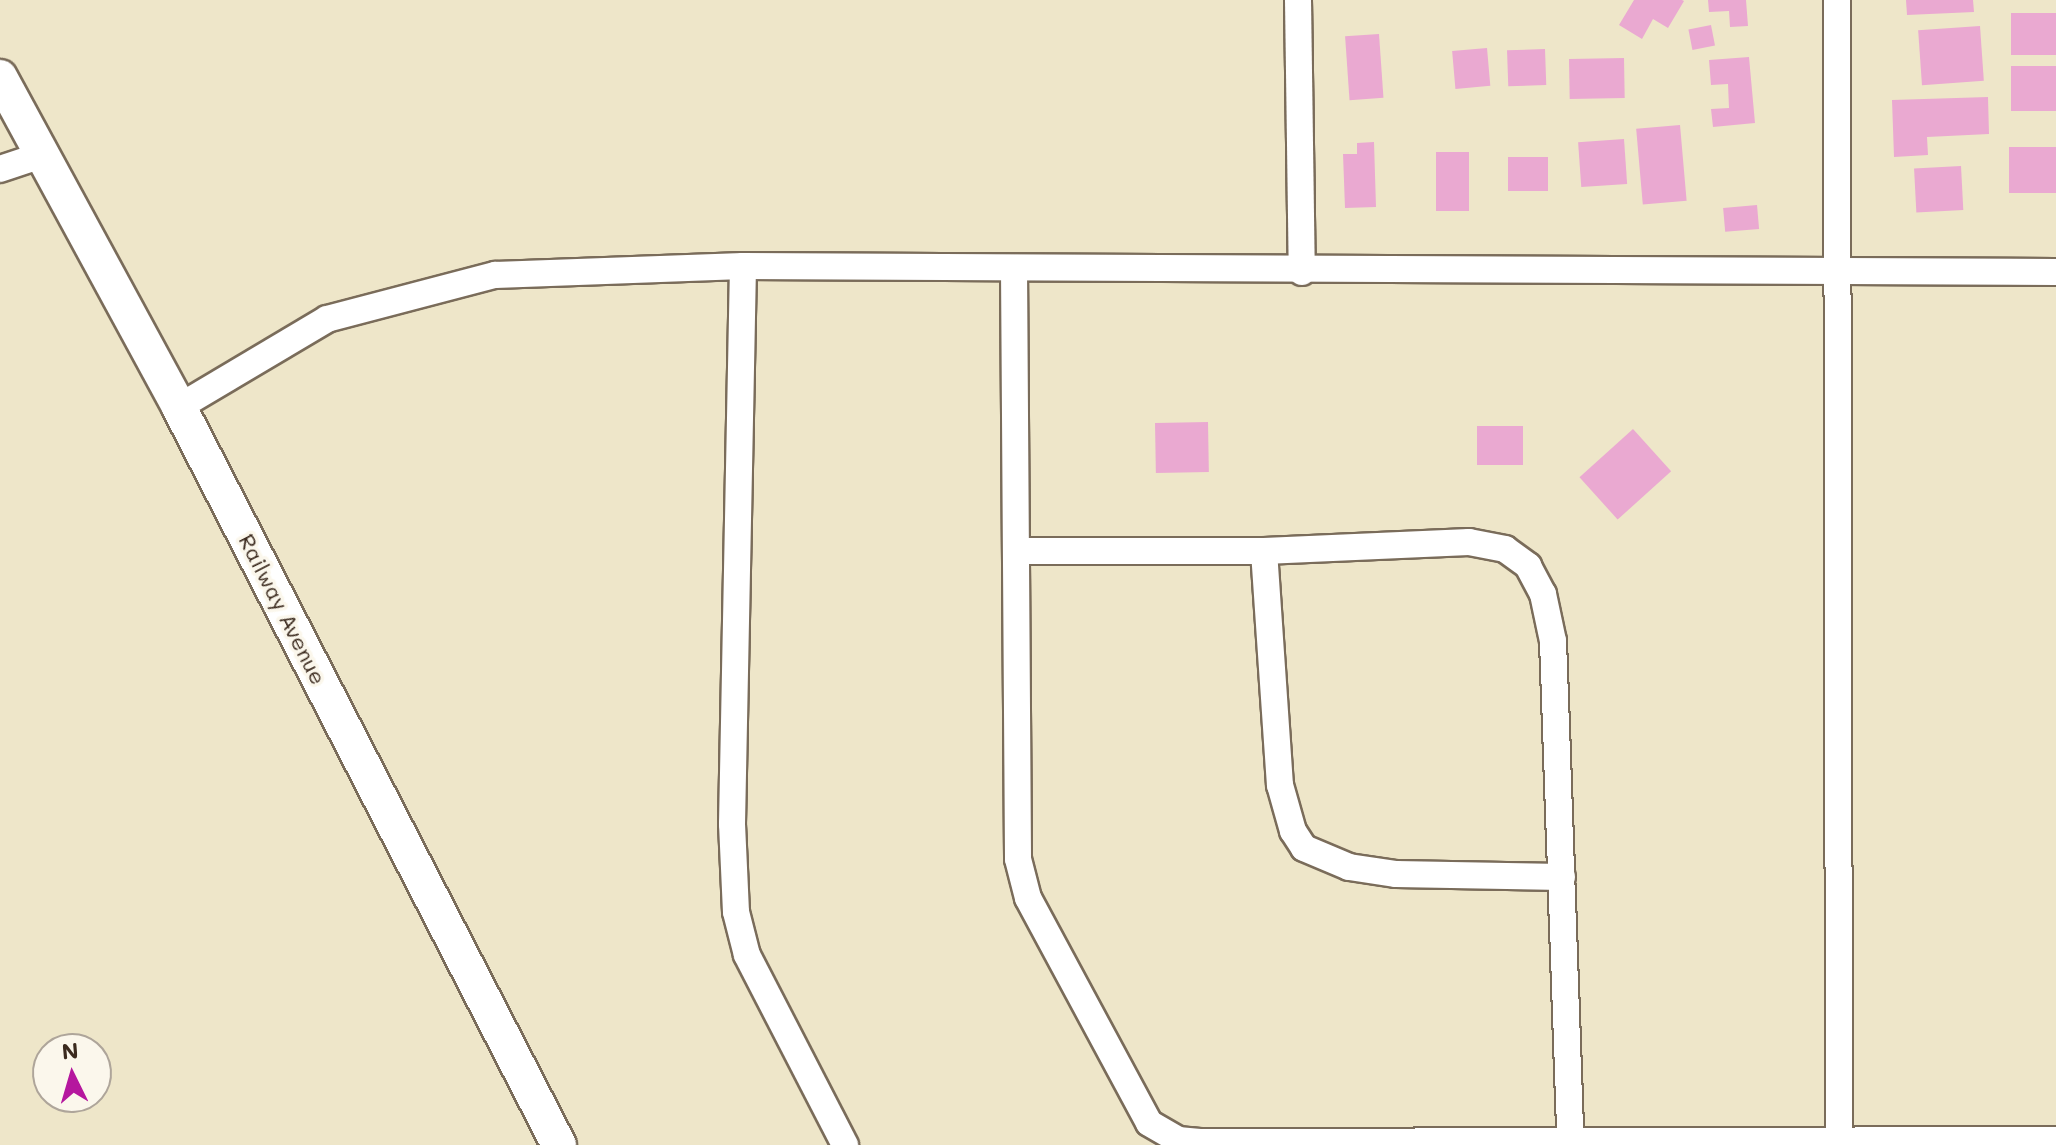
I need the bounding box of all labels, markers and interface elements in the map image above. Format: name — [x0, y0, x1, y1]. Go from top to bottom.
street label: Railway Avenue — [234, 529, 332, 689]
north arrow — [32, 1033, 112, 1113]
text: N — [60, 1035, 80, 1066]

